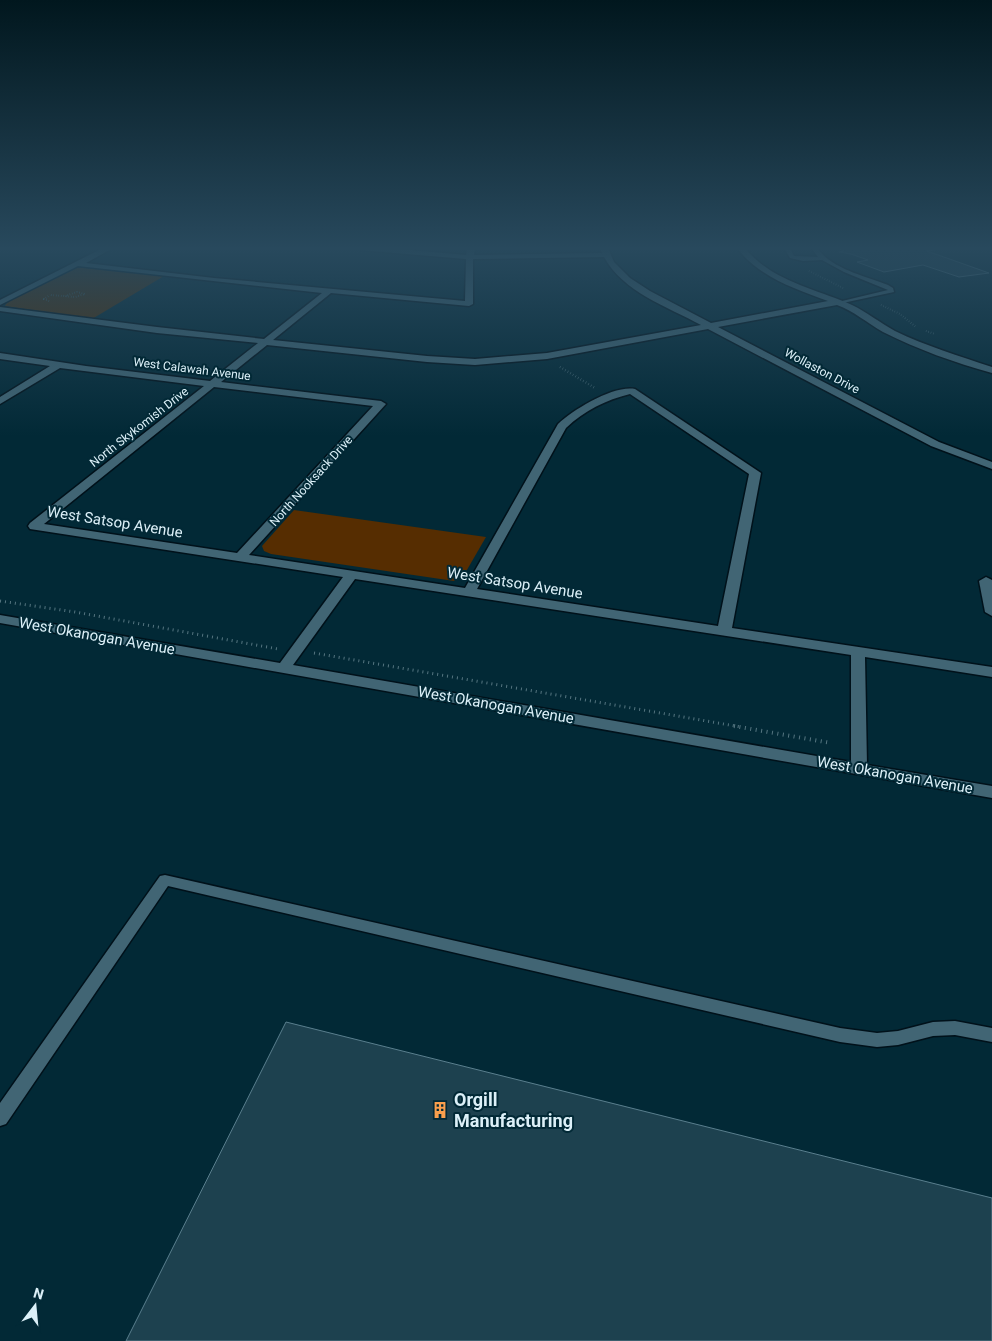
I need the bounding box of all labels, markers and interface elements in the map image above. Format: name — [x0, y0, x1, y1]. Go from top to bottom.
street label: Wollaston Drive — [782, 345, 862, 397]
street label: West Calawah Avenue — [133, 355, 251, 383]
street label: North Skykomish Drive — [87, 384, 191, 470]
street label: North Nooksack Drive — [267, 433, 355, 529]
street label: West Satsop Avenue — [46, 502, 184, 542]
street label: West Satsop Avenue — [446, 563, 584, 603]
street label: West Okanogan Avenue — [18, 613, 176, 659]
street label: West Okanogan Avenue — [417, 682, 575, 728]
street label: West Okanogan Avenue — [816, 752, 974, 798]
place label: Orgill Manufacturing — [454, 1089, 573, 1131]
building icon: Orgill Manufacturing — [430, 1100, 450, 1120]
north arrow — [10, 1281, 60, 1331]
text: N — [32, 1284, 46, 1303]

